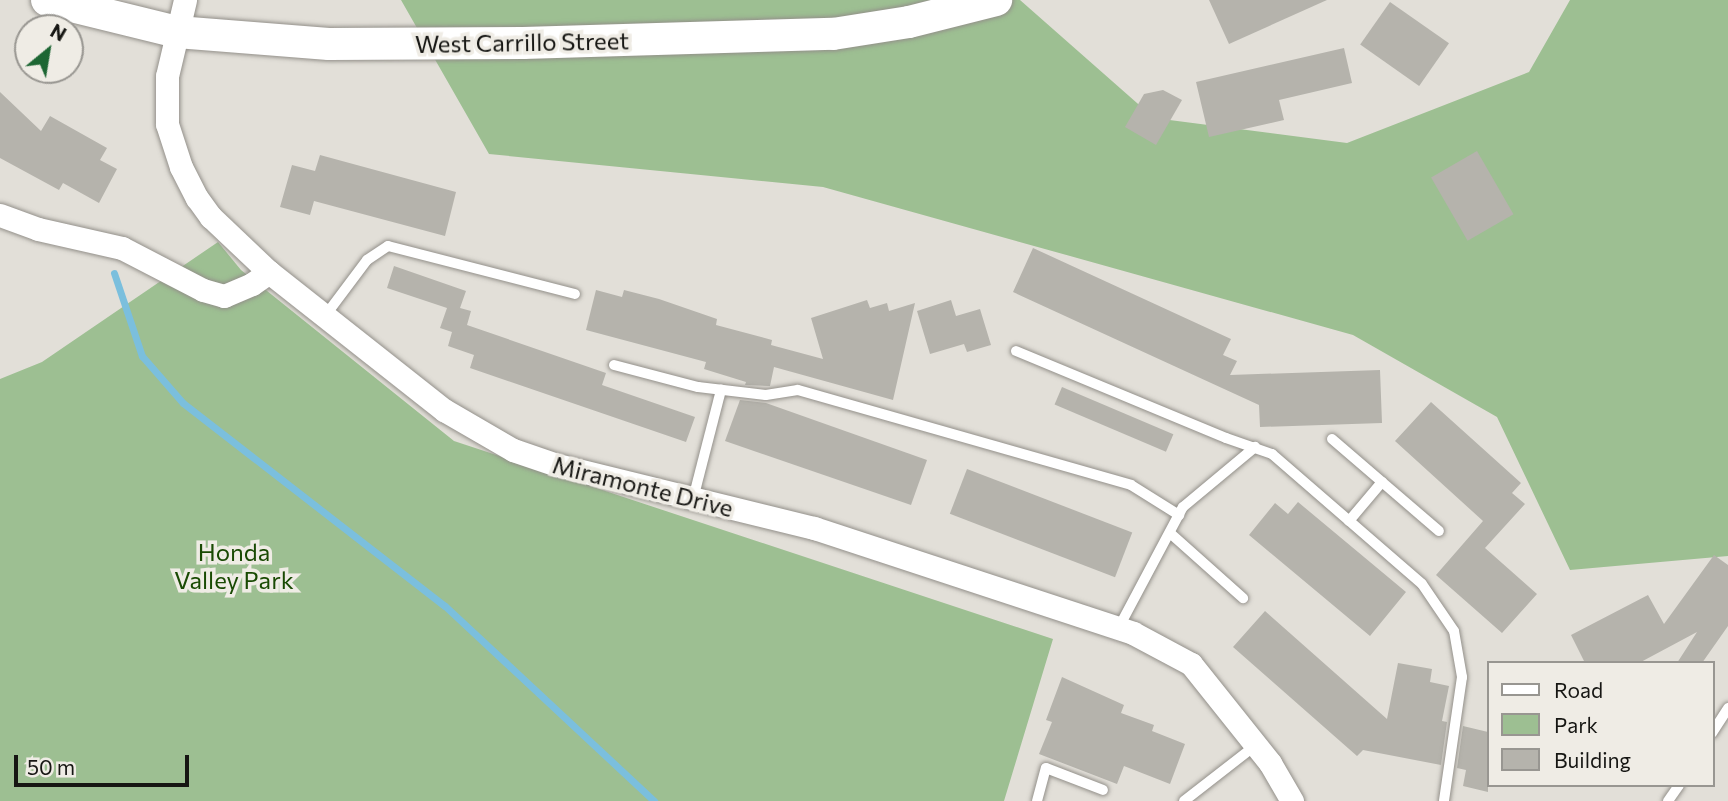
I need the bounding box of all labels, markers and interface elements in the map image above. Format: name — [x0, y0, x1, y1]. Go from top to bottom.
north arrow — [14, 14, 84, 84]
text: N — [47, 19, 71, 46]
street label: West Carrillo Street — [415, 26, 629, 58]
street label: Miramonte Drive — [550, 450, 736, 522]
park label: Honda Valley Park — [174, 538, 294, 594]
legend — [1486, 661, 1714, 787]
text: Road — [1554, 677, 1603, 702]
text: Park — [1554, 712, 1598, 737]
scale bar — [18, 742, 192, 786]
text: Building — [1554, 747, 1631, 772]
text: 50 m — [27, 754, 75, 779]

